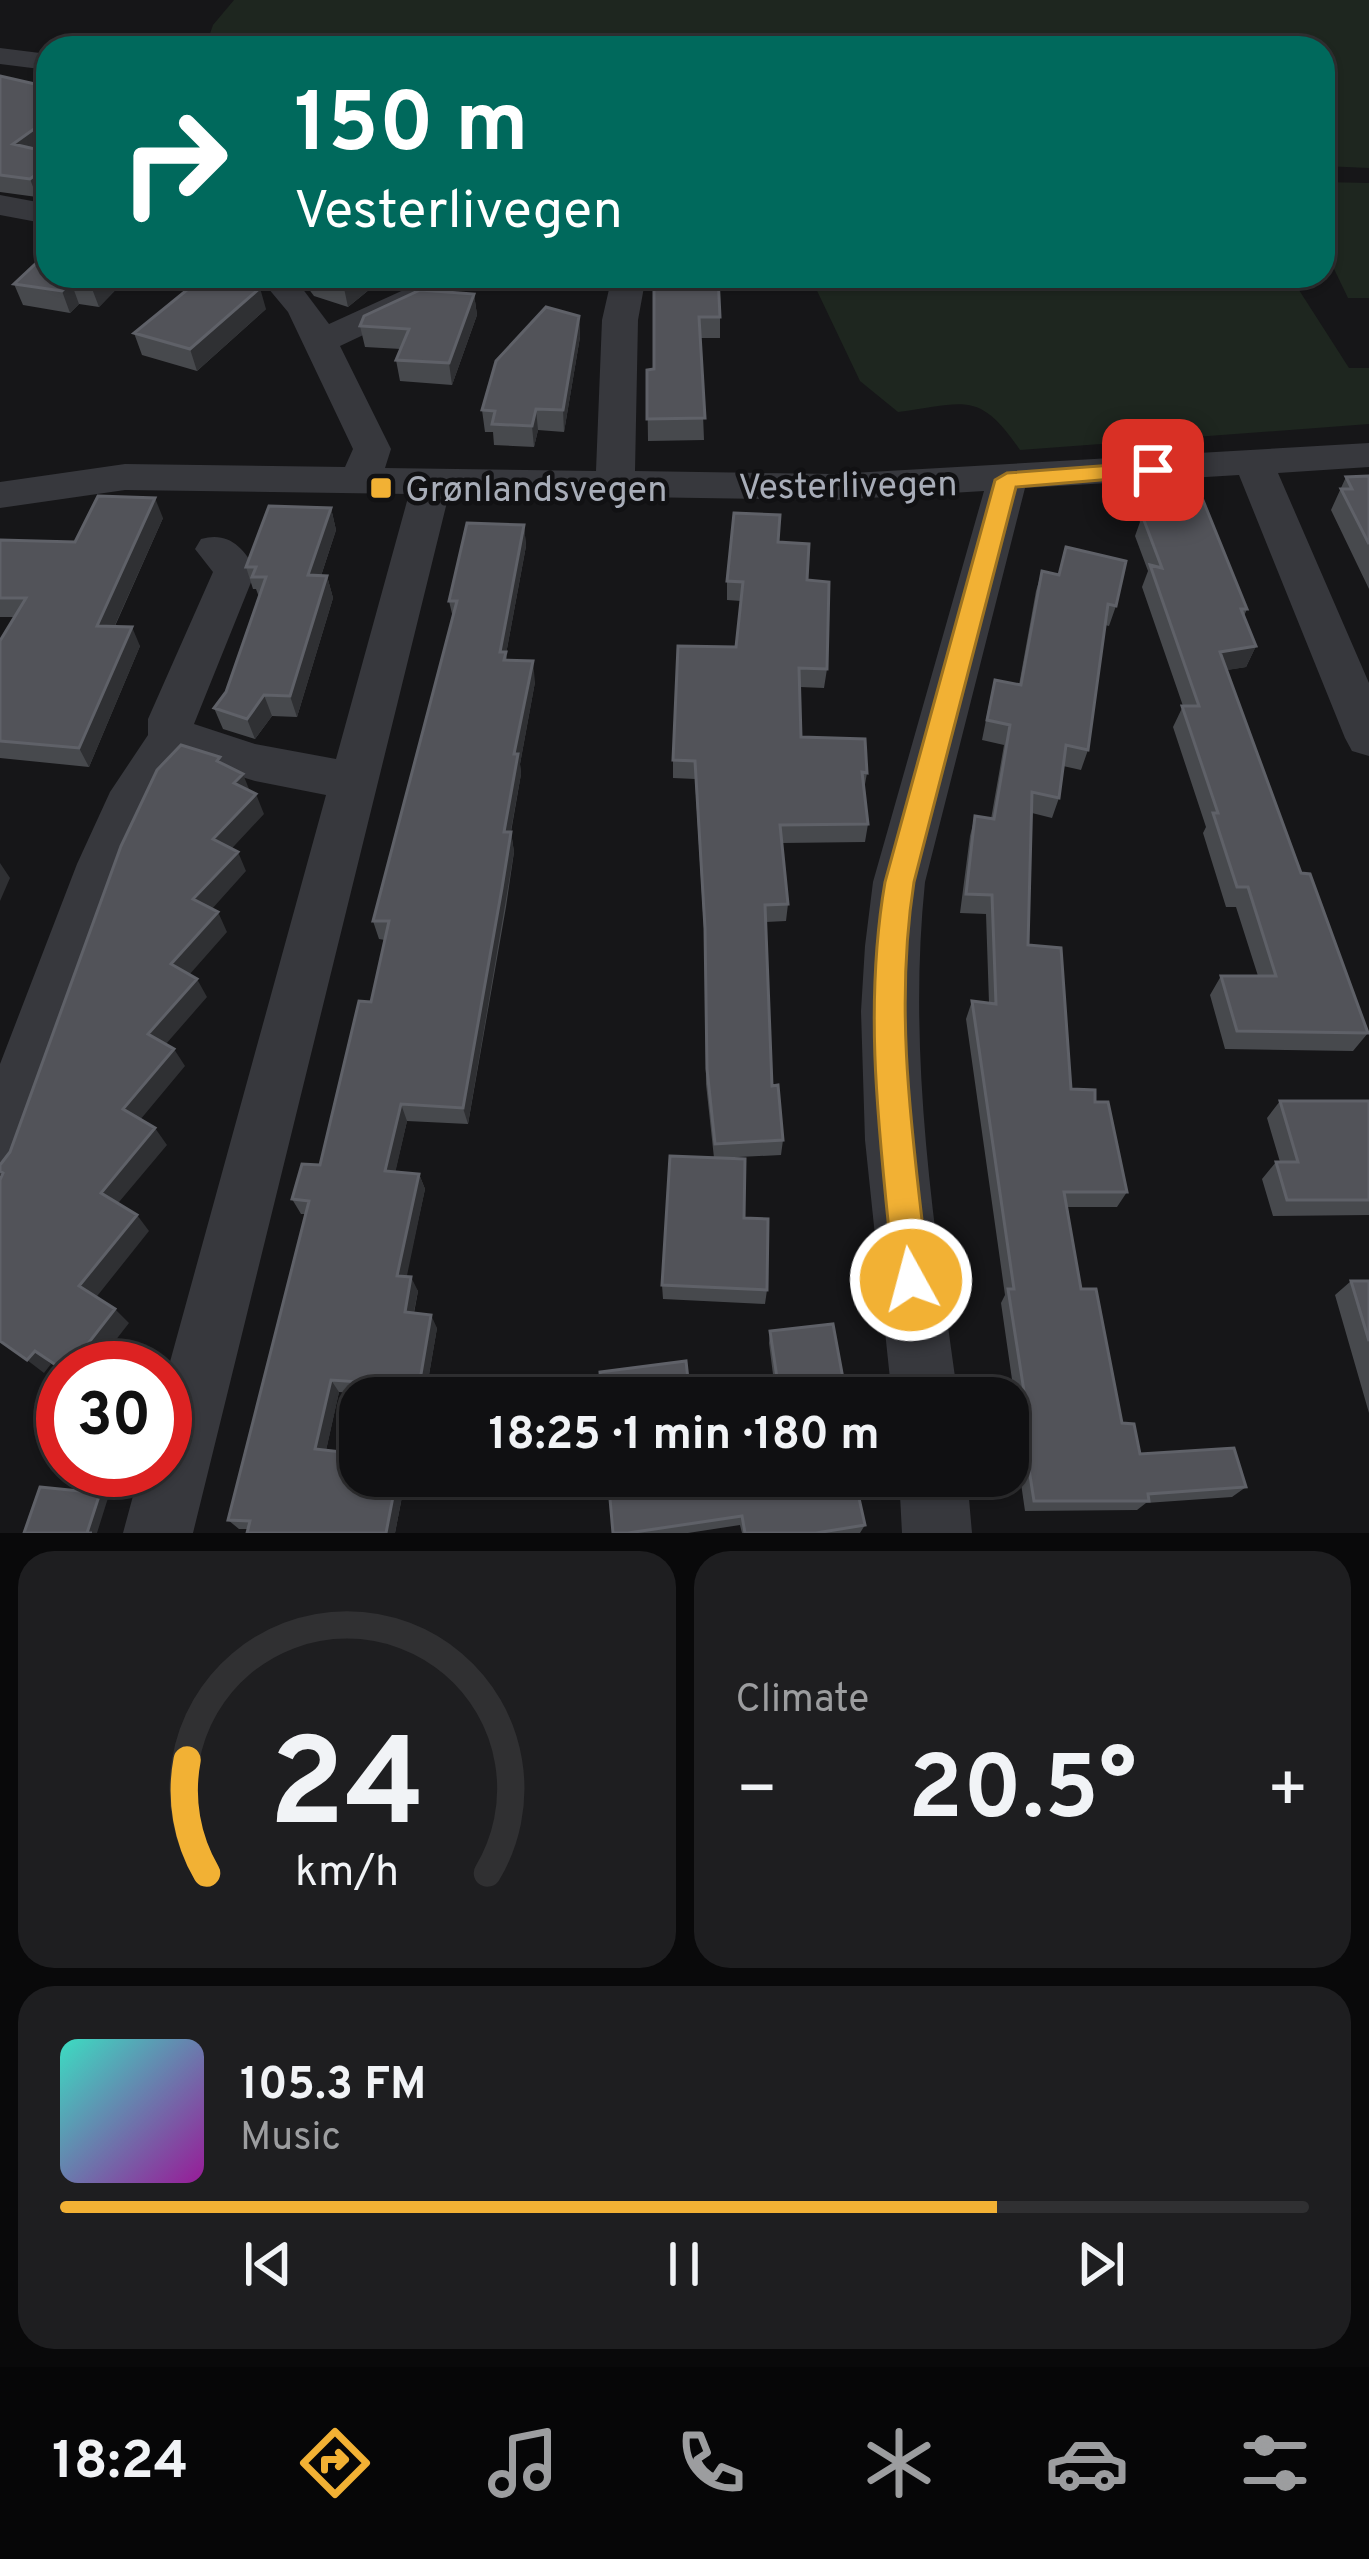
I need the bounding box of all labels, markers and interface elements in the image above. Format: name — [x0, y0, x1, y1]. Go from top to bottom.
text: 150 m — [294, 75, 529, 181]
icon: right — [96, 84, 252, 240]
text: Vesterlivegen — [294, 179, 623, 248]
pin — [1102, 419, 1204, 521]
icon: arrive — [1120, 437, 1186, 503]
street label: Vesterlivegen — [738, 463, 958, 513]
place label: Grønlandsvegen — [405, 469, 668, 515]
marker: Grønlandsvegen — [368, 475, 394, 501]
position arrow — [848, 1217, 974, 1343]
speed limit sign: 30 — [36, 1341, 192, 1497]
text: 18:25 · 1 min · 180 m — [488, 1408, 880, 1465]
text: Climate — [736, 1677, 869, 1726]
text: 24 — [268, 1712, 425, 1870]
text: 20.5° — [908, 1737, 1137, 1850]
text: − — [736, 1752, 778, 1835]
text: + — [1266, 1752, 1309, 1835]
text: km/h — [295, 1846, 399, 1900]
text: 105.3 FM — [240, 2058, 427, 2115]
text: Music — [240, 2115, 341, 2164]
icon: previous — [235, 2231, 301, 2297]
icon: pause — [651, 2231, 717, 2297]
icon: next — [1068, 2231, 1134, 2297]
icon: directions — [293, 2421, 377, 2505]
icon: music — [481, 2421, 565, 2505]
icon: phone — [669, 2421, 753, 2505]
icon: climate — [857, 2421, 941, 2505]
icon: car — [1045, 2421, 1129, 2505]
icon: filters — [1233, 2421, 1317, 2505]
text: 18:24 — [52, 2429, 188, 2498]

